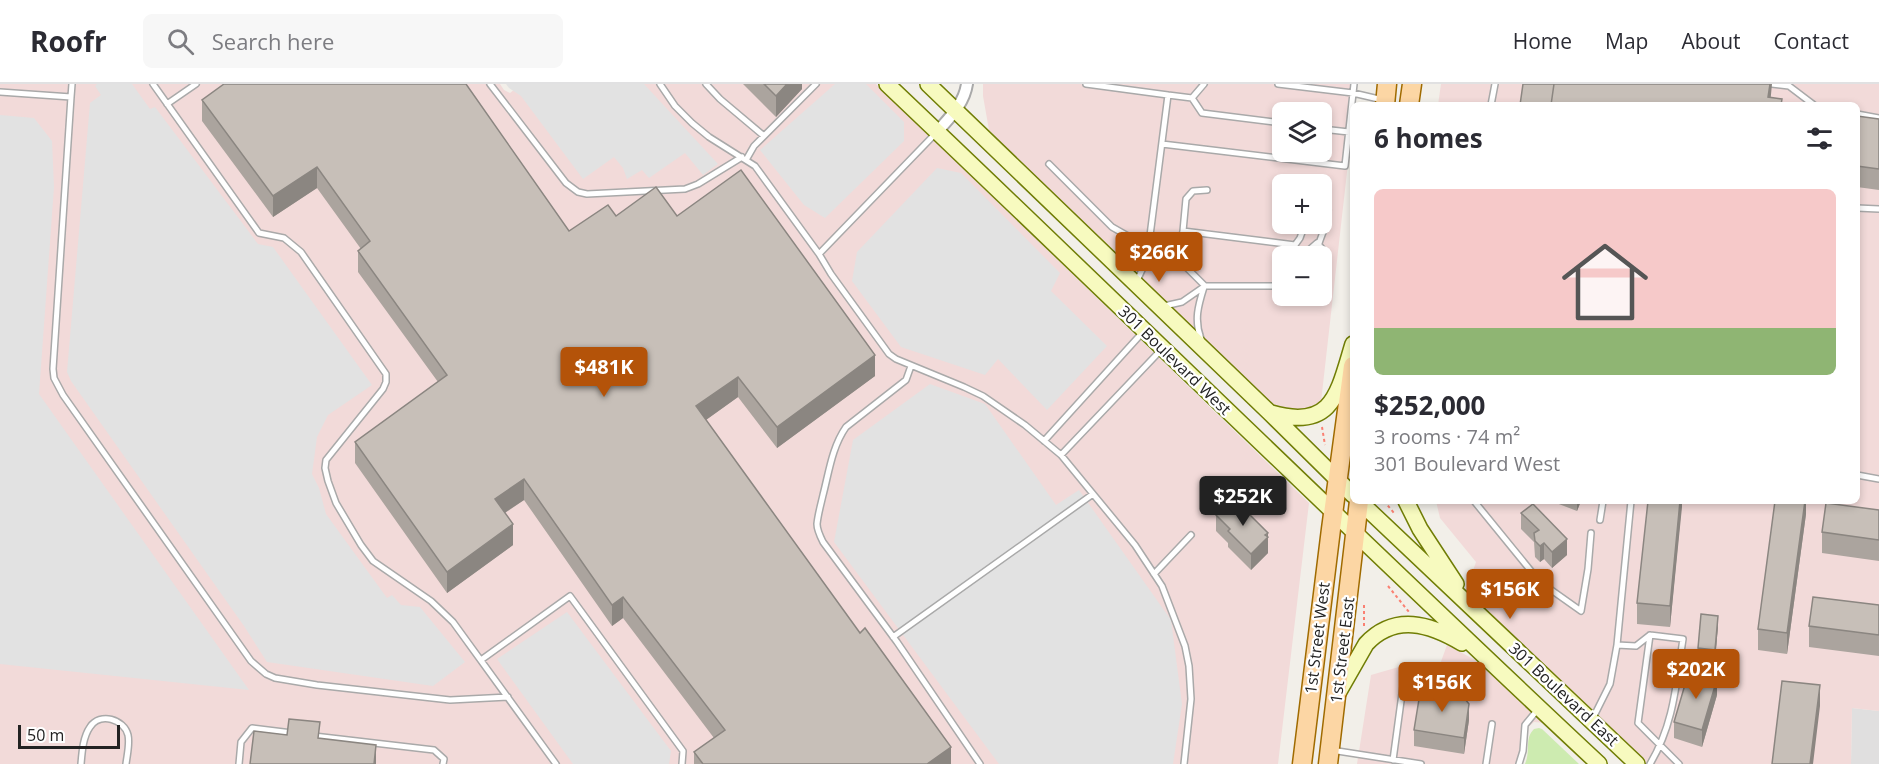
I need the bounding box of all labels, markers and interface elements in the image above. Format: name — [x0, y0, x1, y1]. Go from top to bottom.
search box — [143, 14, 563, 68]
text: Roofr — [30, 22, 107, 60]
icon: search — [164, 25, 197, 58]
text: Search here — [212, 26, 334, 56]
text: Home — [1513, 27, 1572, 55]
text: Map — [1605, 27, 1648, 55]
text: About — [1681, 27, 1741, 55]
text: Contact — [1774, 27, 1849, 55]
map controls — [1272, 102, 1332, 306]
button: layers — [1272, 102, 1332, 162]
text: 6 homes — [1374, 120, 1483, 156]
icon: filters — [1803, 122, 1836, 155]
button: + — [1272, 174, 1332, 234]
icon: home — [1551, 228, 1659, 336]
pin: $266K — [1117, 232, 1201, 283]
text: $266K — [1129, 238, 1189, 265]
button: − — [1272, 246, 1332, 306]
street label: 301 Boulevard West — [1114, 300, 1236, 420]
pin: $481K — [562, 347, 646, 398]
text: $481K — [574, 353, 634, 380]
text: $252,000 — [1374, 387, 1485, 423]
text: 3 rooms · 74 m² — [1374, 423, 1520, 450]
text: 301 Boulevard West — [1374, 450, 1560, 477]
pin: $252K — [1201, 476, 1285, 527]
text: $252K — [1213, 482, 1273, 509]
pin: $156K — [1468, 569, 1552, 620]
text: $156K — [1480, 575, 1540, 602]
street label: 1st Street West — [1299, 581, 1335, 695]
street label: 1st Street East — [1325, 595, 1359, 704]
street label: 301 Boulevard East — [1504, 637, 1624, 751]
pin: $202K — [1654, 649, 1738, 700]
text: $202K — [1666, 655, 1726, 682]
pin: $156K — [1400, 662, 1484, 713]
text: $156K — [1412, 668, 1472, 695]
scale bar — [18, 722, 120, 750]
text: 50 m — [27, 724, 64, 746]

